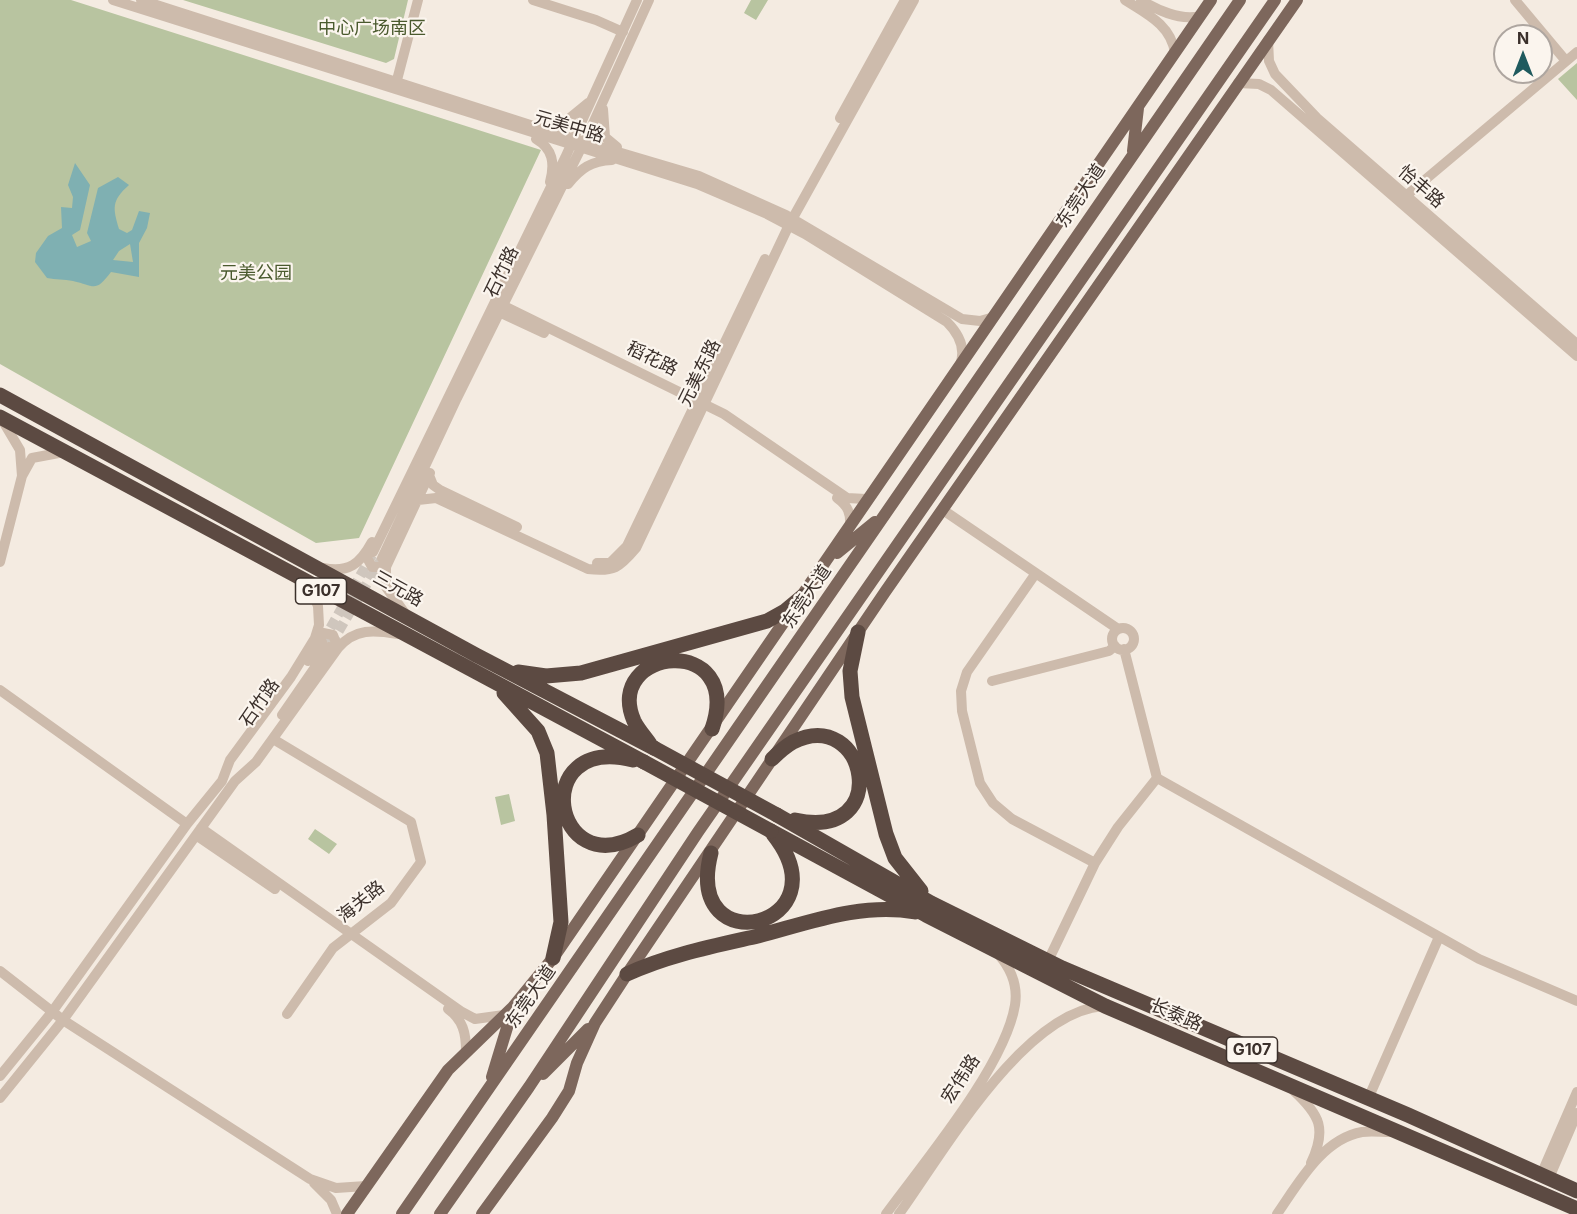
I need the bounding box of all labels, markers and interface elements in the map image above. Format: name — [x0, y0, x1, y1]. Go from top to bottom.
park label: 中心广场南区 — [318, 18, 426, 40]
north arrow — [1493, 24, 1553, 84]
text: N — [1517, 28, 1529, 48]
street label: 元美中路 — [531, 107, 607, 147]
street label: 东莞大道 — [1052, 160, 1110, 232]
street label: 怡丰路 — [1394, 161, 1448, 213]
street label: 石竹路 — [480, 243, 524, 301]
park label: 元美公园 — [220, 263, 292, 285]
street label: 元美东路 — [675, 336, 725, 410]
street label: 稻花路 — [623, 337, 681, 381]
street label: 东莞大道 — [778, 561, 836, 633]
street label: 三元路 — [369, 566, 427, 612]
road number: G107 — [296, 578, 346, 604]
street label: 石竹路 — [236, 675, 284, 731]
street label: 海关路 — [333, 877, 389, 927]
street label: 东莞大道 — [502, 961, 560, 1033]
street label: 长泰路 — [1147, 995, 1205, 1035]
road number: G107 — [1226, 1037, 1278, 1063]
street label: 宏伟路 — [937, 1050, 985, 1108]

